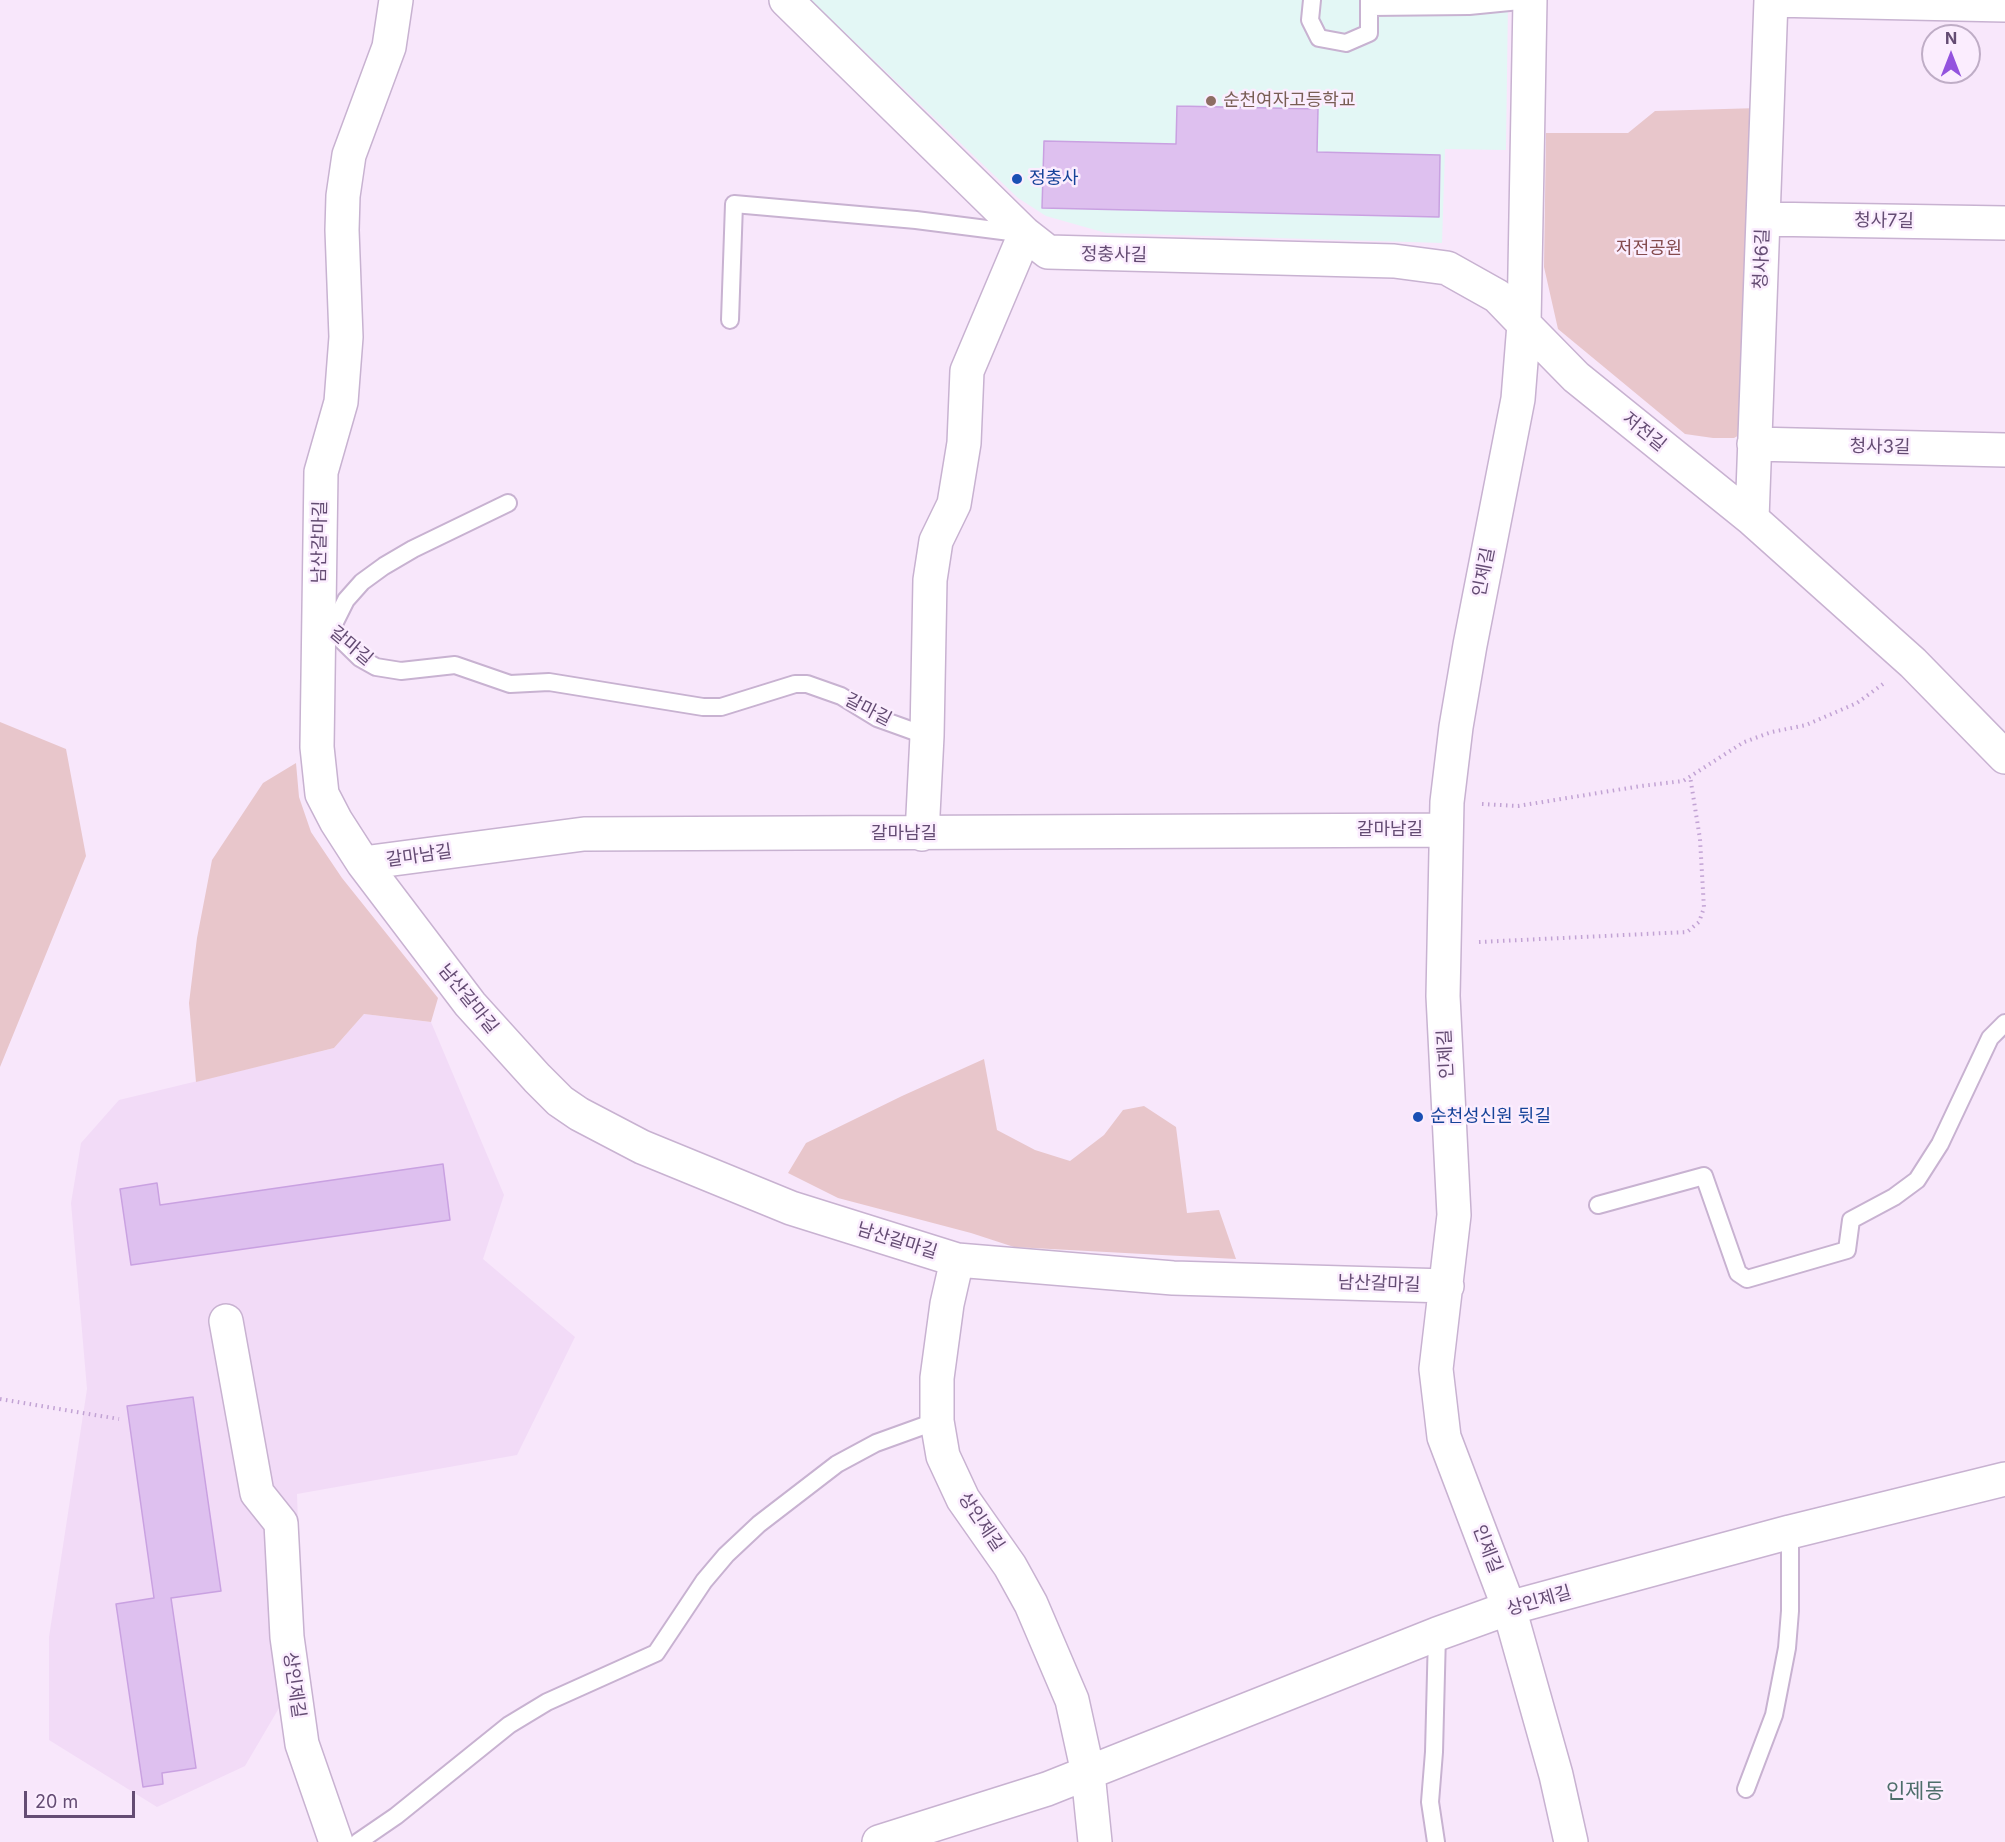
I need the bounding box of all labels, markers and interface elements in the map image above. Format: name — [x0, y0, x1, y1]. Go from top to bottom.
north arrow — [1921, 24, 1981, 84]
text: N — [1945, 28, 1957, 48]
place label: 순천여자고등학교 — [1223, 90, 1355, 112]
marker: 순천여자고등학교 — [1204, 94, 1218, 108]
place label: 정충사 — [1029, 168, 1079, 190]
marker: 정충사 — [1010, 172, 1024, 186]
street label: 청사7길 — [1854, 210, 1914, 232]
street label: 청사6길 — [1750, 228, 1774, 290]
park label: 저전공원 — [1616, 238, 1682, 260]
street label: 정충사길 — [1081, 244, 1147, 266]
street label: 저전길 — [1618, 408, 1670, 456]
street label: 청사3길 — [1849, 436, 1911, 458]
street label: 남산갈마길 — [308, 500, 332, 584]
street label: 인제길 — [1469, 546, 1499, 598]
street label: 갈마길 — [325, 622, 377, 670]
street label: 갈마길 — [841, 689, 895, 731]
street label: 갈마남길 — [1357, 819, 1423, 841]
street label: 갈마남길 — [871, 823, 937, 845]
street label: 갈마남길 — [385, 841, 453, 871]
street label: 남산갈마길 — [434, 960, 502, 1038]
street label: 인제길 — [1434, 1029, 1458, 1079]
place label: 순천성신원 뒷길 — [1430, 1106, 1551, 1128]
marker: 순천성신원 뒷길 — [1411, 1110, 1425, 1124]
street label: 남산갈마길 — [854, 1219, 940, 1263]
street label: 남산갈마길 — [1337, 1272, 1421, 1296]
street label: 상인제길 — [954, 1489, 1008, 1555]
street label: 인제길 — [1468, 1522, 1506, 1576]
street label: 상인제길 — [1504, 1581, 1574, 1621]
street label: 상인제길 — [279, 1651, 309, 1719]
scale bar — [27, 1779, 138, 1817]
district label: 인제동 — [1886, 1779, 1944, 1805]
text: 20 m — [35, 1791, 78, 1812]

